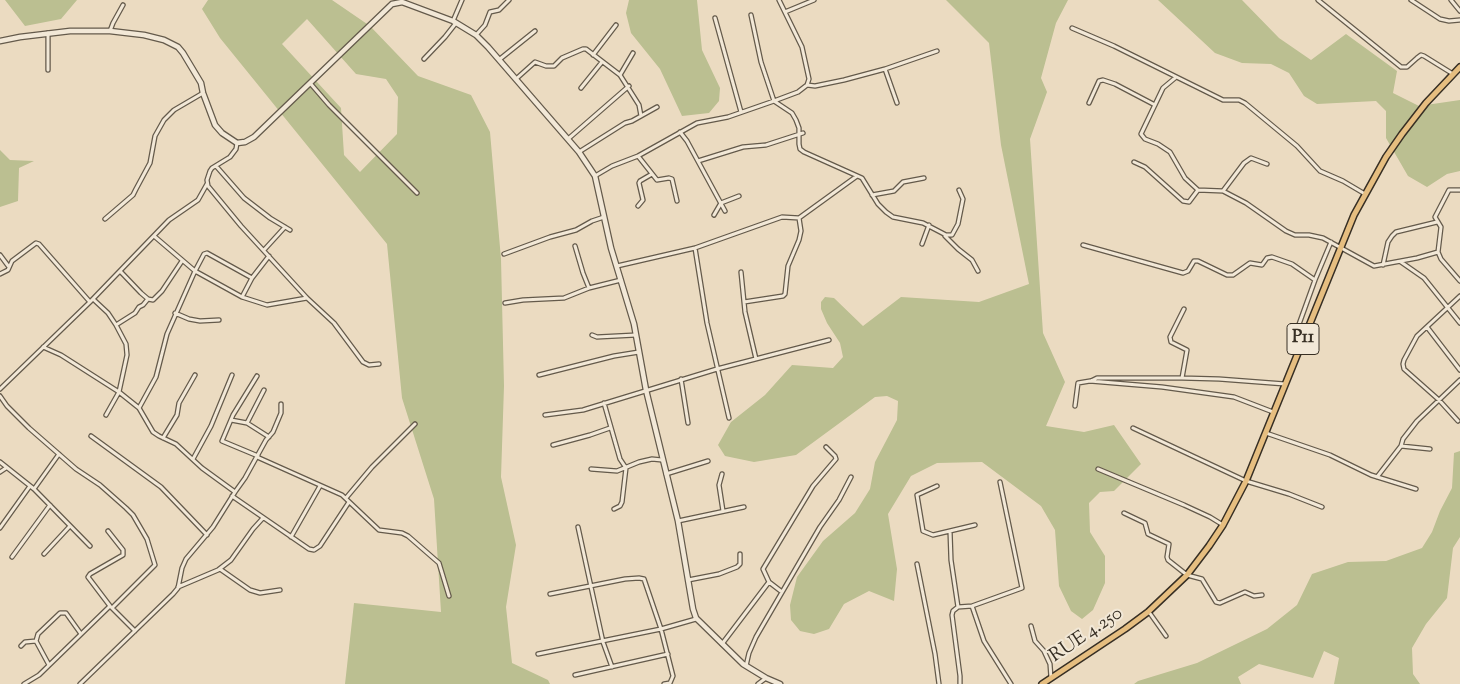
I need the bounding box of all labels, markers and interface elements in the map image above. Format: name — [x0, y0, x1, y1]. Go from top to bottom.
road number: P11 — [1287, 324, 1319, 354]
street label: RUE 4.250 — [1046, 603, 1128, 669]

